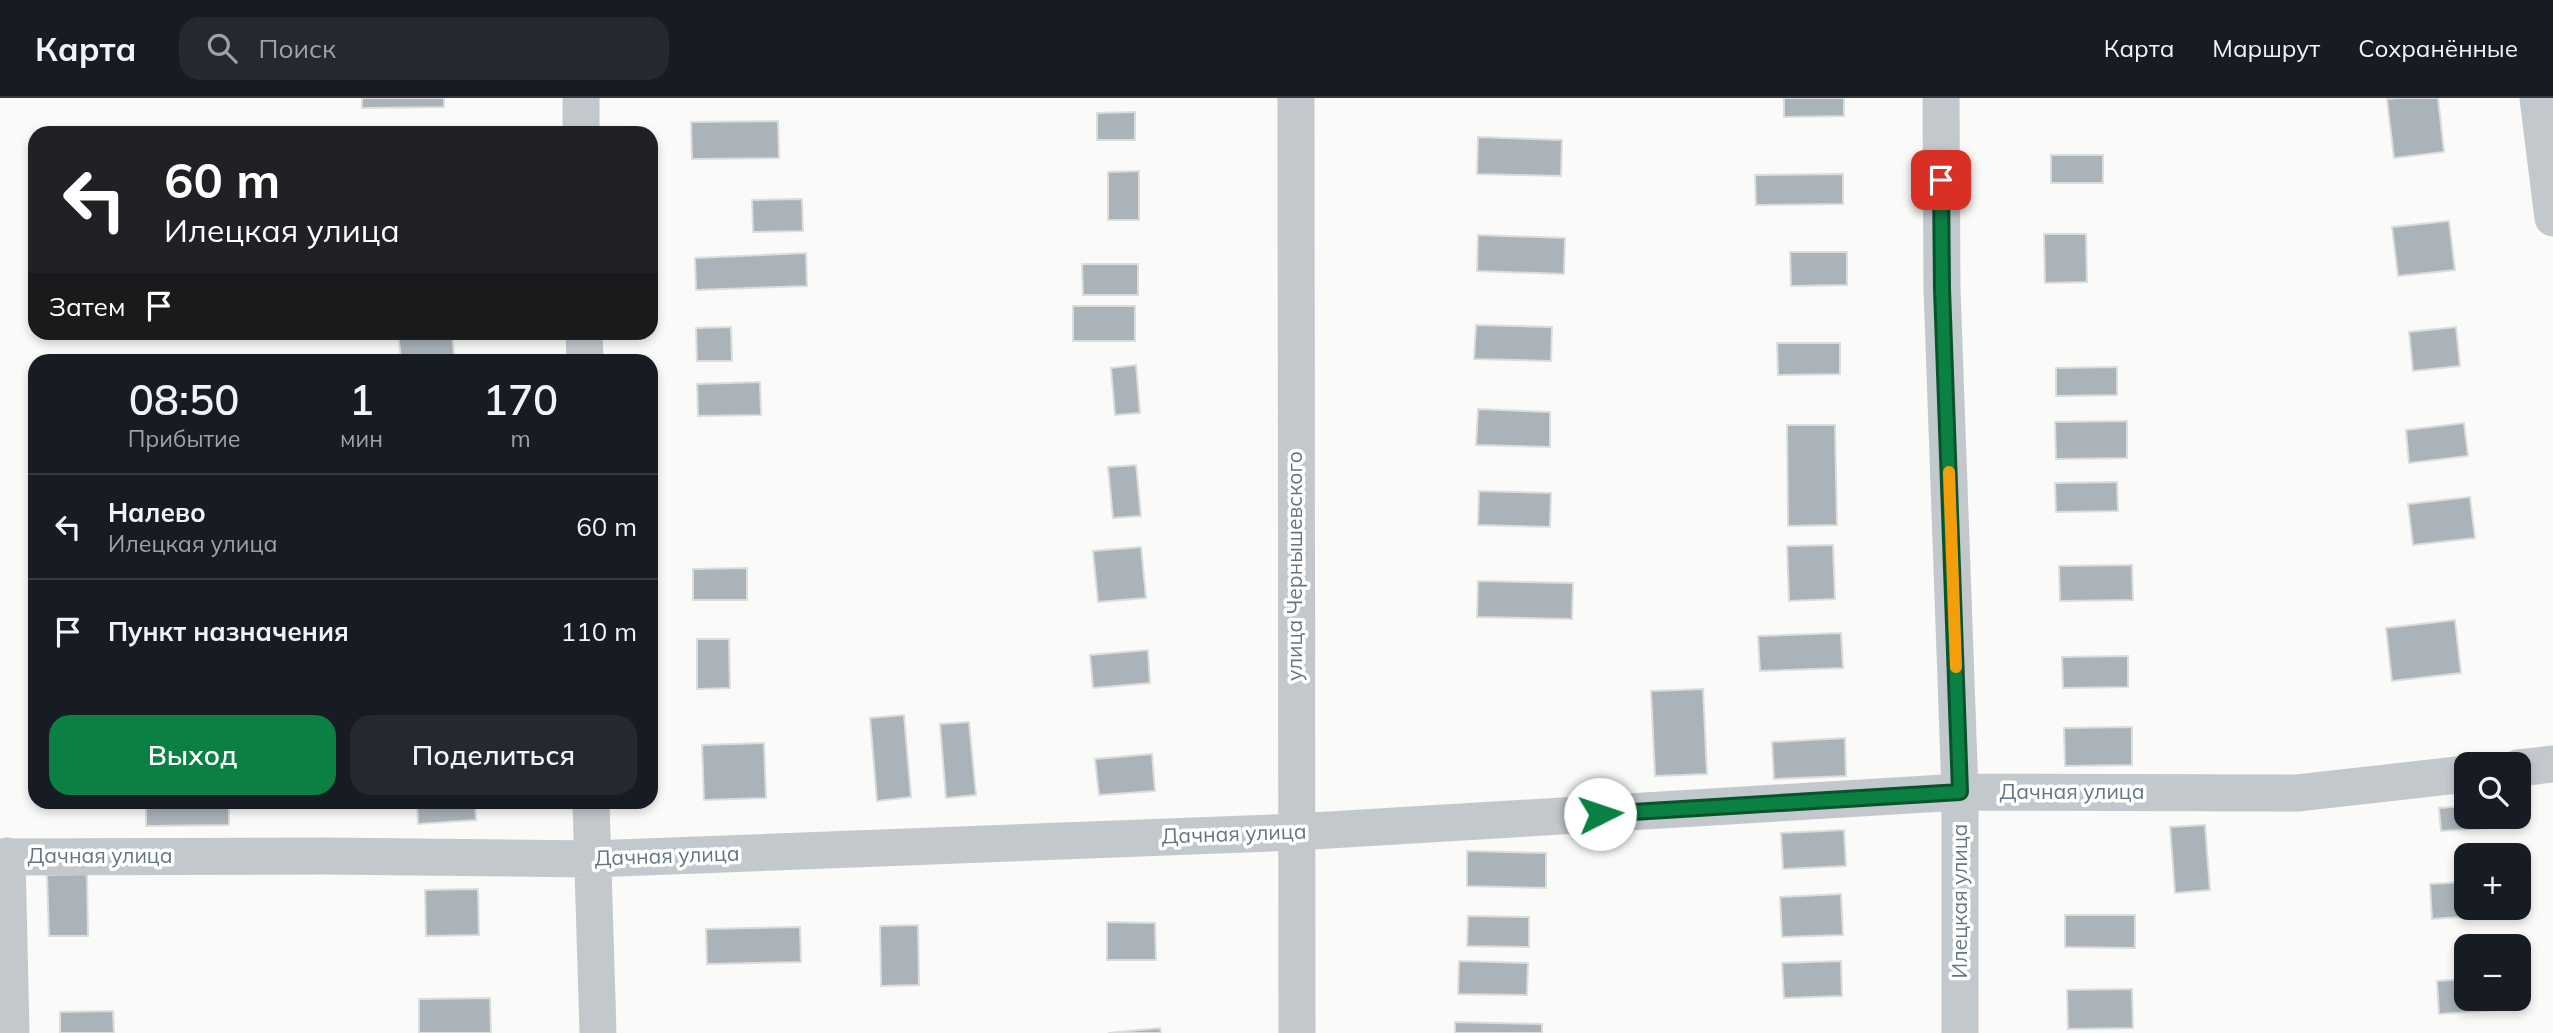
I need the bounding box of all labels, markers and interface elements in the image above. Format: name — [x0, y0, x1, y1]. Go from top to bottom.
search box — [179, 17, 669, 80]
text: Карта — [35, 28, 137, 69]
icon: search — [203, 29, 241, 67]
text: Поиск — [259, 32, 336, 65]
text: Карта — [2104, 33, 2174, 63]
text: Маршрут — [2212, 33, 2320, 63]
text: Сохранённые — [2358, 33, 2518, 63]
text: 60 m — [164, 149, 280, 210]
pin — [1911, 150, 1971, 210]
icon: left — [49, 154, 140, 245]
icon: arrive — [1922, 161, 1960, 199]
text: Илецкая улица — [164, 210, 400, 250]
icon: arrive — [140, 287, 178, 325]
text: Затем — [49, 290, 126, 323]
text: 08:50 — [129, 373, 239, 426]
text: 1 — [349, 373, 374, 426]
text: 170 — [483, 373, 558, 426]
text: Прибытие — [128, 424, 240, 453]
text: мин — [340, 424, 383, 453]
text: m — [510, 424, 531, 453]
street label: улица Чернышевского — [1281, 451, 1307, 681]
text: Налево — [108, 496, 206, 529]
icon: left — [49, 508, 87, 546]
text: 60 m — [576, 510, 637, 543]
text: Илецкая улица — [108, 529, 278, 558]
icon: arrive — [49, 613, 87, 651]
text: Пункт назначения — [108, 615, 349, 648]
text: 110 m — [561, 615, 637, 648]
button: Выход — [49, 715, 336, 795]
button: Поделиться — [350, 715, 637, 795]
map controls — [2454, 752, 2531, 1011]
button: search — [2454, 752, 2531, 829]
position arrow — [1563, 777, 1637, 851]
street label: Дачная улица — [1999, 778, 2145, 804]
street label: Дачная улица — [1161, 817, 1307, 849]
street label: Илецкая улица — [1946, 824, 1972, 978]
street label: Дачная улица — [594, 839, 740, 871]
street label: Дачная улица — [27, 842, 173, 868]
button: + — [2454, 843, 2531, 920]
button: − — [2454, 934, 2531, 1011]

